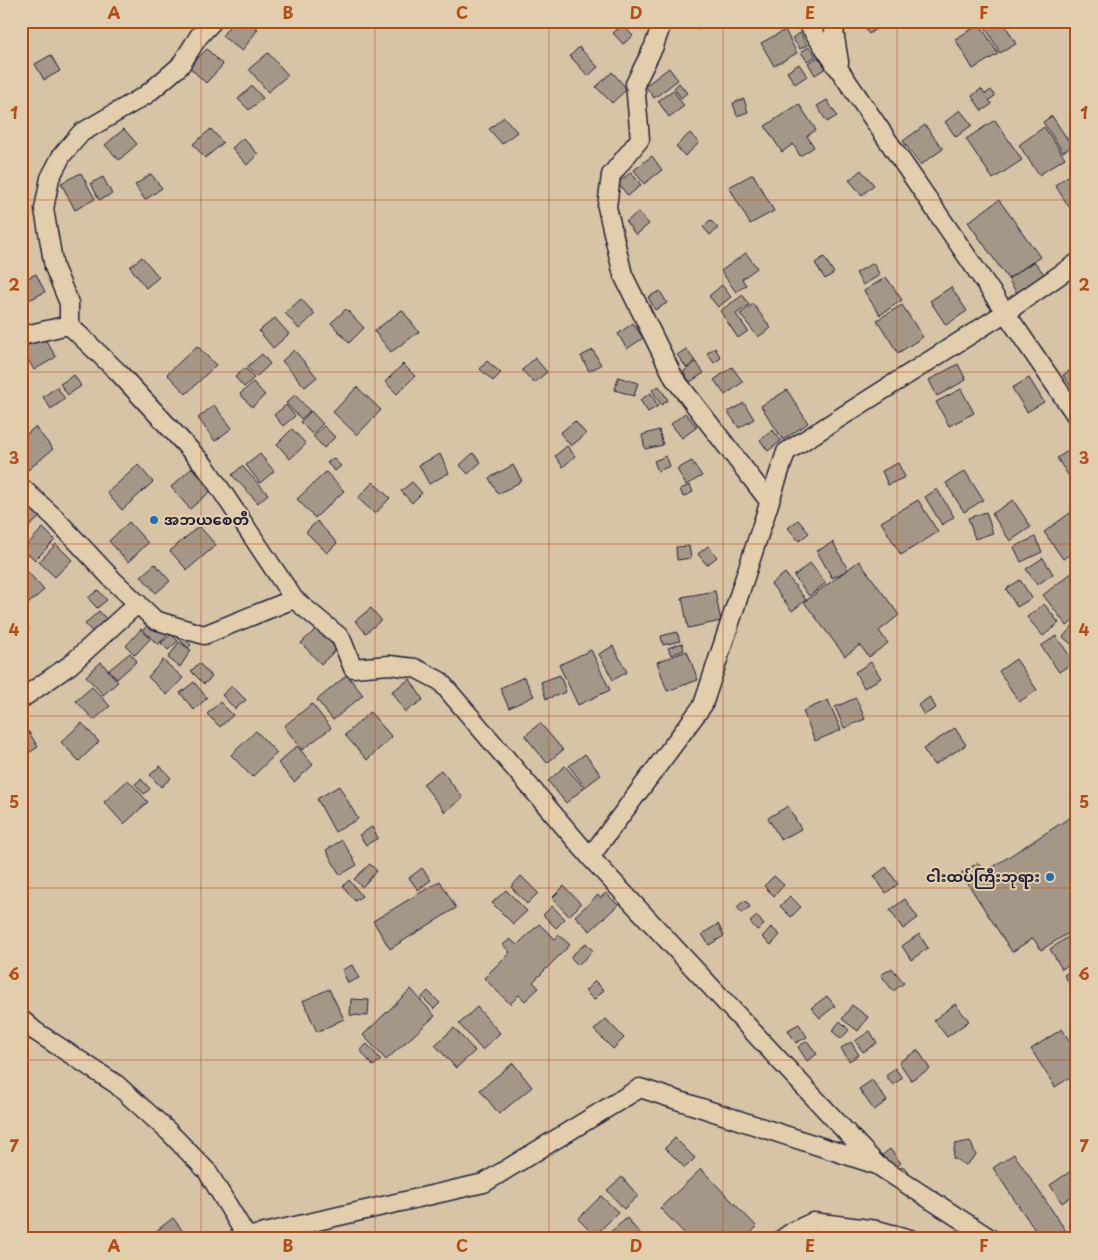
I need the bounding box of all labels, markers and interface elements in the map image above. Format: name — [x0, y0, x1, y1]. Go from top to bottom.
text: A — [108, 0, 121, 24]
text: B — [283, 0, 294, 24]
text: C — [456, 0, 468, 24]
text: D — [630, 0, 642, 24]
text: E — [805, 0, 815, 24]
text: F — [979, 0, 989, 24]
text: 1 — [10, 100, 18, 124]
text: 1 — [1080, 100, 1088, 124]
text: 2 — [8, 272, 20, 296]
text: 2 — [1078, 272, 1090, 296]
text: 3 — [9, 445, 19, 469]
text: 3 — [1079, 445, 1089, 469]
place label: အဘယစေတီ — [164, 507, 249, 530]
marker: အဘယစေတီ — [148, 514, 160, 526]
text: 4 — [9, 617, 20, 641]
text: 4 — [1079, 617, 1090, 641]
text: 5 — [9, 789, 19, 813]
text: 5 — [1079, 789, 1089, 813]
place label: ငါးထပ်ကြီးဘုရား — [926, 864, 1040, 889]
marker: ငါးထပ်ကြီးဘုရား — [1044, 871, 1056, 883]
text: 6 — [8, 961, 20, 985]
text: 6 — [1078, 961, 1090, 985]
text: 7 — [9, 1133, 19, 1157]
text: 7 — [1079, 1133, 1089, 1157]
text: A — [108, 1233, 121, 1257]
text: B — [283, 1233, 294, 1257]
text: C — [456, 1233, 468, 1257]
text: D — [630, 1233, 642, 1257]
text: E — [805, 1233, 815, 1257]
text: F — [979, 1233, 989, 1257]

